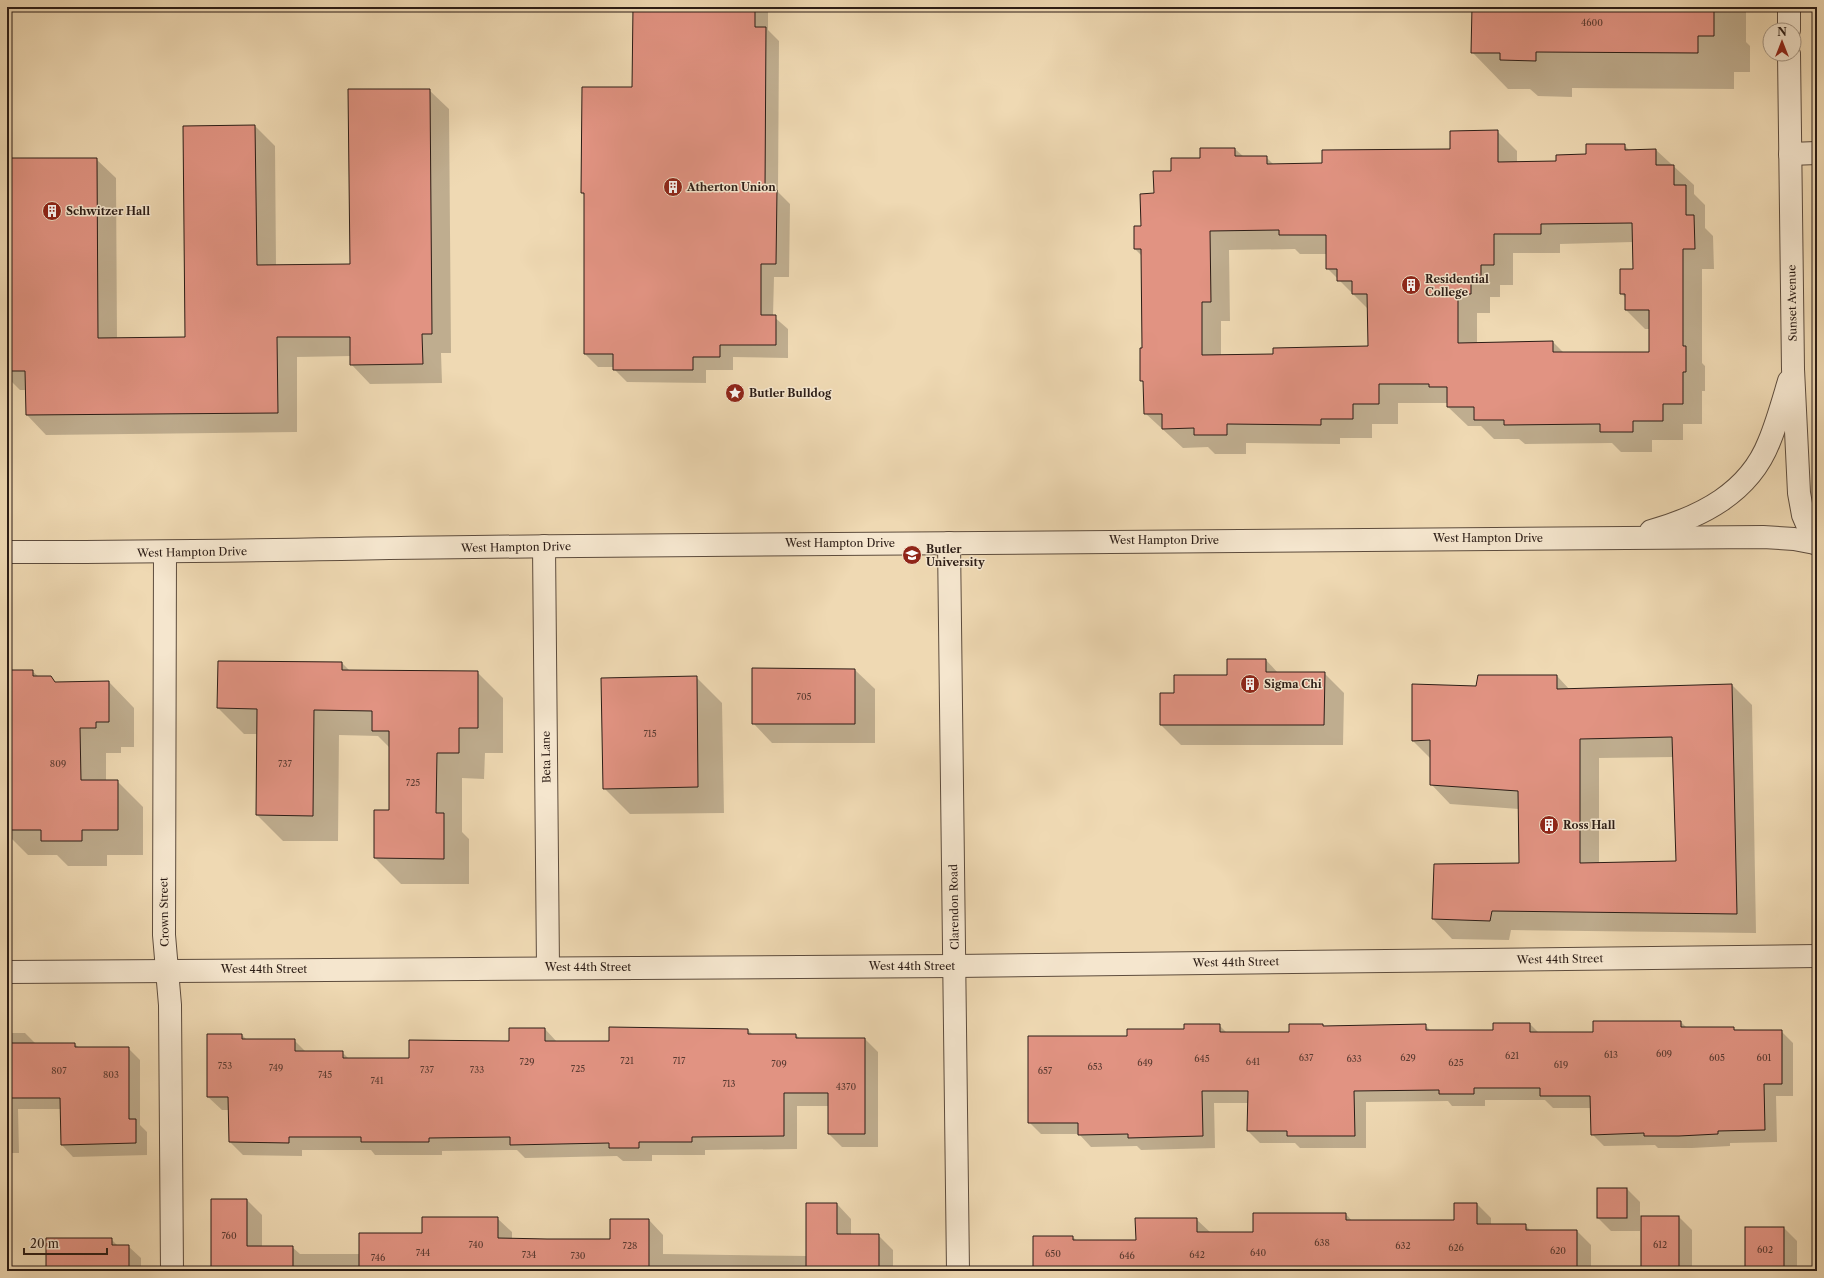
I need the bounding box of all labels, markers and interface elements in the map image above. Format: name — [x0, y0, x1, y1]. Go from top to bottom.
house number: 4600 — [1581, 17, 1603, 28]
north arrow — [1762, 22, 1802, 62]
text: N — [1777, 25, 1787, 39]
building icon: Atherton Union — [662, 176, 684, 198]
place label: Atherton Union — [686, 180, 776, 194]
building icon: Schwitzer Hall — [41, 200, 63, 222]
place label: Schwitzer Hall — [66, 204, 150, 218]
street label: Sunset Avenue — [1784, 265, 1800, 341]
place label: Residential College — [1425, 272, 1489, 299]
building icon: Residential College — [1400, 274, 1422, 296]
place icon: Butler Bulldog — [724, 382, 746, 404]
place label: Butler Bulldog — [749, 386, 832, 400]
street label: West Hampton Drive — [1432, 531, 1543, 545]
street label: West Hampton Drive — [1108, 533, 1219, 547]
street label: West Hampton Drive — [784, 536, 895, 550]
street label: West Hampton Drive — [460, 539, 571, 555]
place label: Butler University — [926, 542, 985, 569]
street label: West Hampton Drive — [136, 544, 247, 560]
school or university icon: Butler University — [901, 544, 923, 566]
building icon: Sigma Chi — [1239, 673, 1261, 695]
place label: Sigma Chi — [1264, 677, 1322, 691]
house number: 705 — [796, 691, 812, 702]
house number: 715 — [643, 728, 657, 739]
street label: Beta Lane — [539, 731, 553, 783]
house number: 809 — [50, 758, 66, 769]
house number: 737 — [278, 758, 292, 769]
house number: 725 — [406, 777, 420, 788]
building icon: Ross Hall — [1538, 814, 1560, 836]
place label: Ross Hall — [1563, 818, 1616, 832]
street label: Clarendon Road — [946, 864, 962, 950]
street label: Crown Street — [156, 877, 172, 947]
street label: West 44th Street — [1516, 951, 1603, 967]
street label: West 44th Street — [1192, 954, 1279, 970]
street label: West 44th Street — [868, 959, 955, 973]
street label: West 44th Street — [544, 960, 631, 974]
street label: West 44th Street — [220, 962, 307, 976]
house number: 609 — [1656, 1048, 1672, 1059]
house number: 613 — [1604, 1049, 1618, 1060]
house number: 621 — [1505, 1050, 1519, 1061]
house number: 637 — [1299, 1052, 1314, 1063]
house number: 629 — [1400, 1052, 1416, 1063]
house number: 605 — [1709, 1052, 1725, 1063]
house number: 601 — [1757, 1052, 1772, 1063]
house number: 645 — [1194, 1053, 1210, 1064]
house number: 633 — [1346, 1053, 1362, 1064]
house number: 721 — [620, 1055, 634, 1066]
house number: 717 — [673, 1055, 686, 1066]
house number: 729 — [520, 1056, 534, 1067]
house number: 641 — [1246, 1056, 1260, 1067]
house number: 649 — [1137, 1057, 1153, 1068]
house number: 625 — [1448, 1057, 1464, 1068]
house number: 709 — [771, 1058, 787, 1069]
house number: 619 — [1554, 1059, 1568, 1070]
house number: 753 — [218, 1060, 232, 1071]
house number: 653 — [1087, 1061, 1103, 1072]
house number: 749 — [269, 1062, 283, 1073]
house number: 725 — [571, 1063, 585, 1074]
house number: 737 — [420, 1064, 434, 1075]
house number: 733 — [470, 1064, 484, 1075]
house number: 807 — [51, 1065, 67, 1076]
house number: 657 — [1038, 1065, 1053, 1076]
house number: 803 — [103, 1069, 119, 1080]
house number: 745 — [318, 1069, 332, 1080]
house number: 741 — [370, 1075, 384, 1086]
house number: 713 — [722, 1078, 736, 1089]
house number: 4370 — [836, 1081, 856, 1092]
scale bar — [24, 1230, 107, 1256]
house number: 760 — [221, 1230, 237, 1241]
text: 20 m — [30, 1236, 59, 1251]
house number: 638 — [1314, 1237, 1330, 1248]
house number: 740 — [468, 1239, 484, 1250]
house number: 612 — [1653, 1239, 1667, 1250]
house number: 728 — [623, 1240, 637, 1251]
house number: 632 — [1395, 1240, 1411, 1251]
house number: 626 — [1448, 1242, 1464, 1253]
house number: 602 — [1757, 1244, 1773, 1255]
house number: 620 — [1550, 1245, 1566, 1256]
house number: 744 — [416, 1247, 430, 1258]
house number: 640 — [1250, 1247, 1266, 1258]
house number: 650 — [1045, 1248, 1061, 1259]
house number: 734 — [522, 1249, 536, 1260]
house number: 642 — [1189, 1249, 1205, 1260]
house number: 730 — [570, 1250, 586, 1261]
house number: 646 — [1119, 1250, 1135, 1261]
house number: 746 — [371, 1252, 385, 1263]

